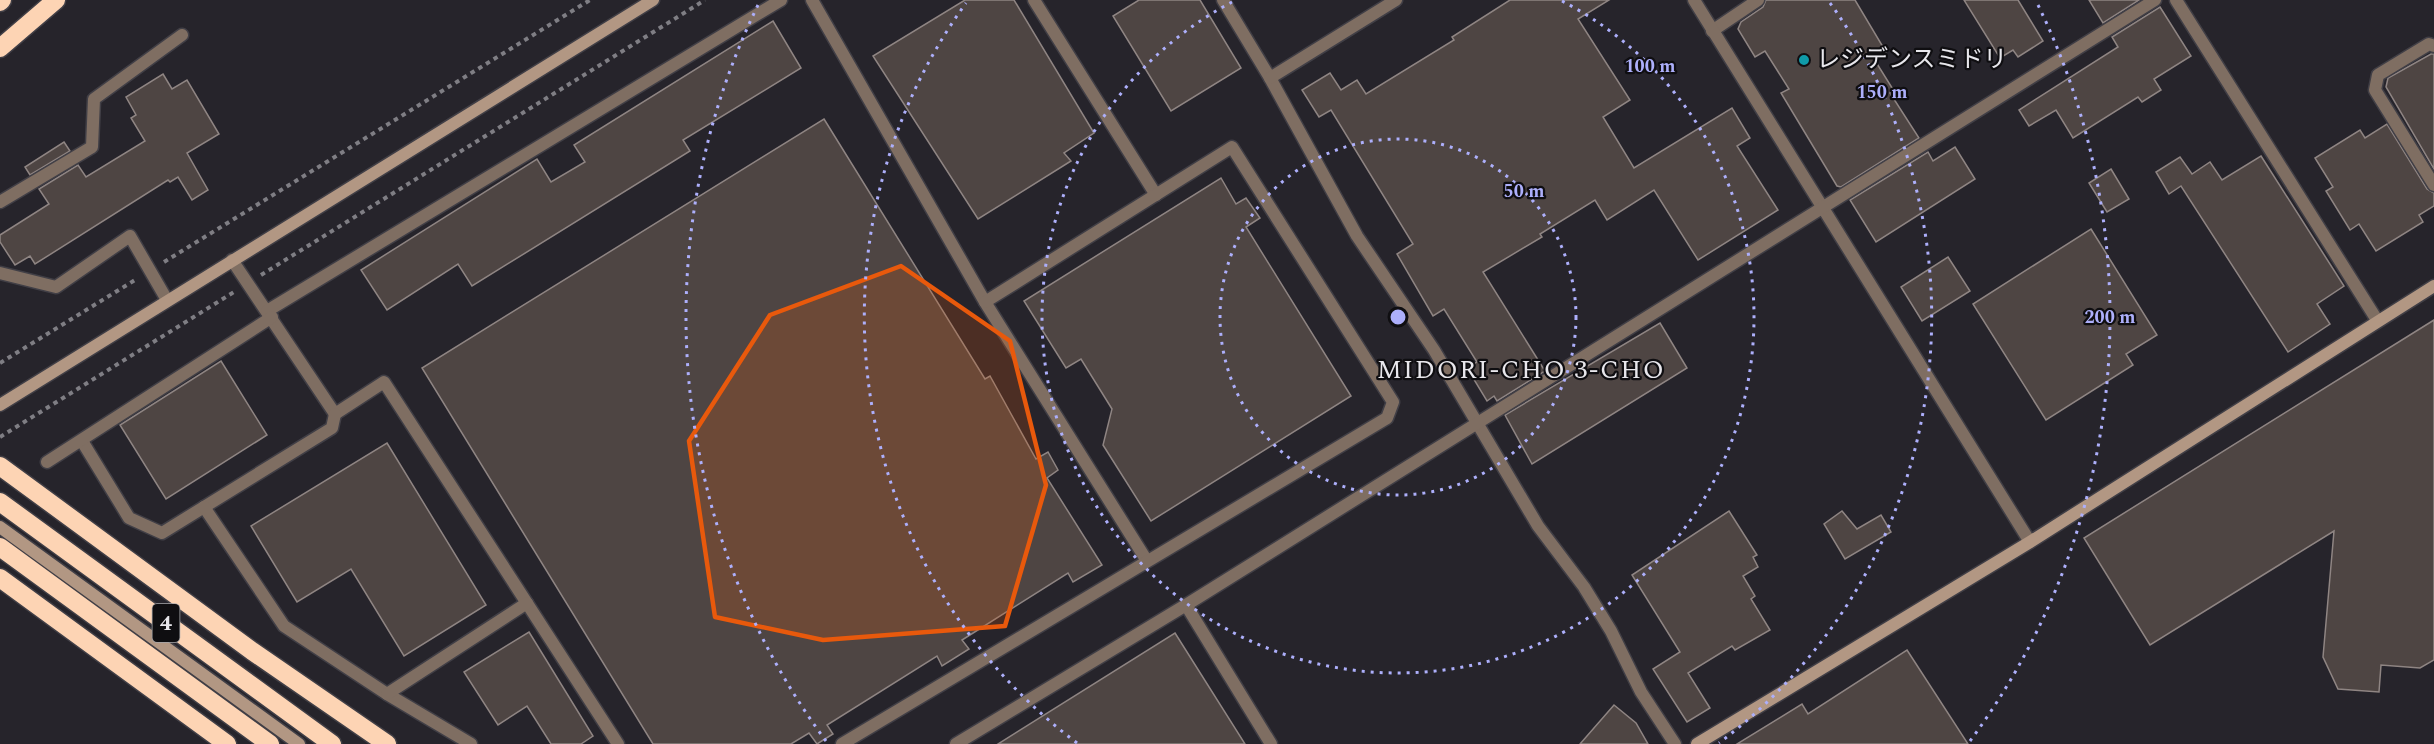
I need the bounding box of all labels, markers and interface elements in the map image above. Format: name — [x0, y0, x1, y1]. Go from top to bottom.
place label: レジデンスミドリ — [1816, 42, 2008, 78]
text: 100 m — [1624, 53, 1676, 80]
marker: レジデンスミドリ — [1797, 53, 1811, 67]
text: 150 m — [1856, 79, 1908, 106]
text: 50 m — [1504, 178, 1544, 205]
text: 200 m — [2084, 304, 2136, 331]
centre of rings — [1388, 307, 1408, 327]
district label: MIDORI-CHO 3-CHO — [1377, 350, 1665, 390]
road number: 4 — [152, 604, 180, 642]

